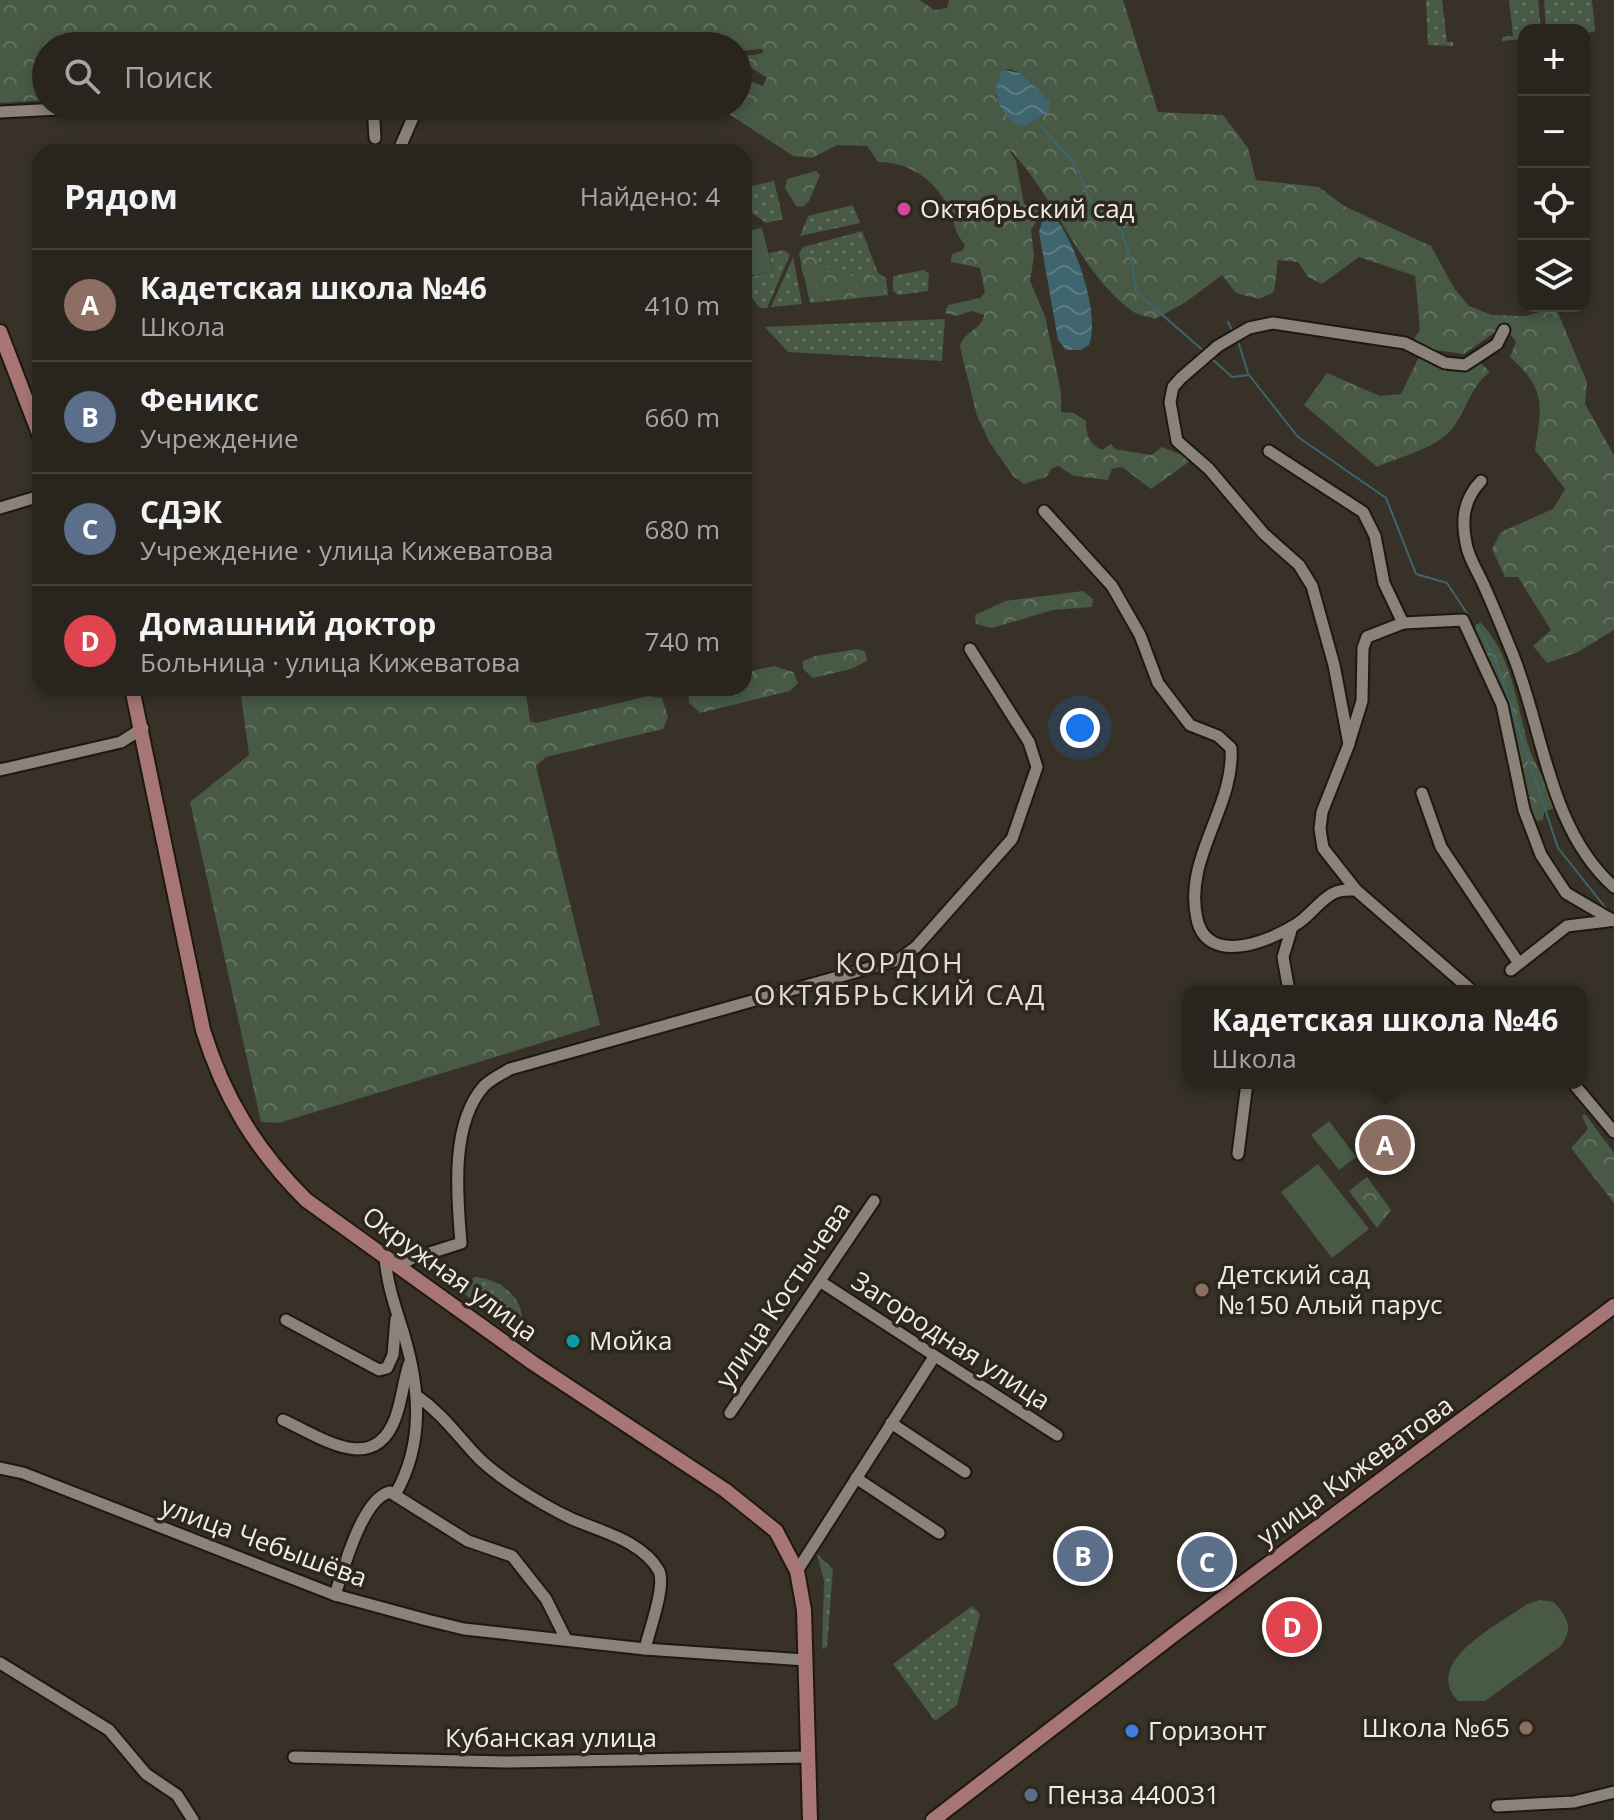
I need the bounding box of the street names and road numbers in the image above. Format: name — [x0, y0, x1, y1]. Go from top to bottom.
street label: улица Костычева — [706, 1194, 858, 1395]
street label: Окружная улица — [356, 1197, 546, 1349]
street label: Загородная улица — [845, 1262, 1058, 1418]
street label: улица Кижеватова — [1249, 1387, 1460, 1554]
street label: улица Чебышёва — [156, 1487, 372, 1595]
street label: Кубанская улица — [445, 1719, 657, 1755]

